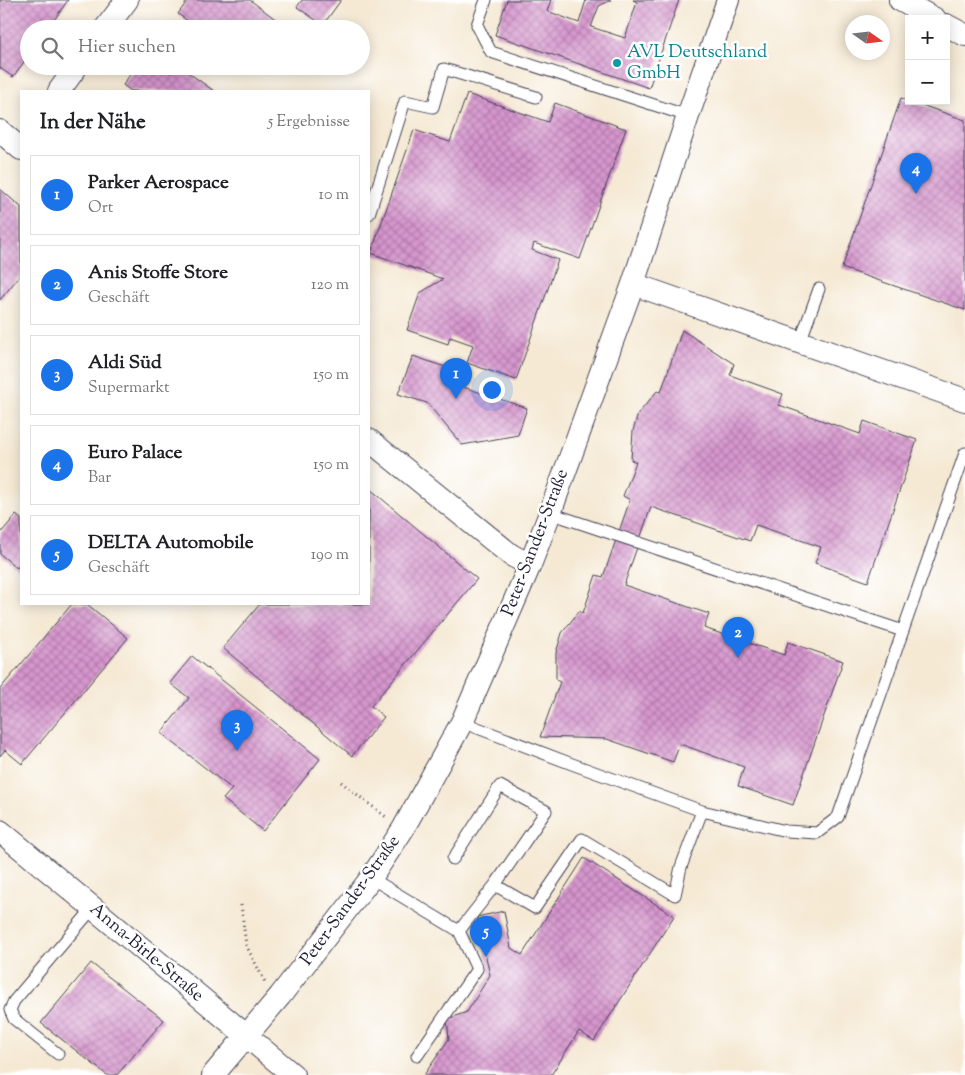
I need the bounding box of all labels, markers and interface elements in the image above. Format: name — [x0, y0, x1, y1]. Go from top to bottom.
north arrow — [845, 15, 890, 60]
map controls — [905, 15, 950, 105]
button: + — [905, 15, 950, 60]
search box — [20, 20, 370, 75]
icon: search — [38, 34, 66, 62]
text: Hier suchen — [78, 34, 176, 61]
place label: AVL Deutschland GmbH — [627, 40, 767, 87]
marker: AVL Deutschland GmbH — [611, 57, 623, 69]
button: − — [905, 60, 950, 105]
text: In der Nähe — [40, 108, 146, 138]
text: 5 Ergebnisse — [268, 111, 350, 134]
pin: 4 — [900, 153, 932, 194]
text: Parker Aerospace — [88, 170, 229, 197]
text: 1 — [54, 184, 60, 207]
text: 10 m — [319, 184, 349, 207]
text: Ort — [88, 197, 113, 220]
text: Anis Stoffe Store — [88, 260, 228, 287]
text: 2 — [53, 274, 61, 297]
text: 120 m — [311, 274, 349, 297]
text: Geschäft — [88, 287, 150, 310]
text: Aldi Süd — [88, 350, 162, 377]
pin: 1 — [440, 358, 472, 399]
text: 3 — [54, 364, 60, 387]
text: 150 m — [313, 364, 349, 387]
text: Supermarkt — [88, 377, 169, 400]
your location — [479, 377, 505, 403]
text: Euro Palace — [88, 440, 182, 467]
text: 4 — [53, 454, 61, 477]
text: 150 m — [313, 454, 349, 477]
street label: Peter-Sander-Straße — [496, 466, 576, 620]
text: Bar — [88, 467, 111, 490]
text: DELTA Automobile — [88, 530, 254, 557]
text: 5 — [54, 544, 60, 567]
text: 190 m — [311, 544, 349, 567]
text: Geschäft — [88, 557, 150, 580]
pin: 2 — [722, 617, 754, 658]
pin: 3 — [221, 710, 253, 751]
street label: Peter-Sander-Straße — [295, 830, 407, 972]
street label: Anna-Birle-Straße — [83, 897, 209, 1009]
pin: 5 — [470, 916, 502, 957]

